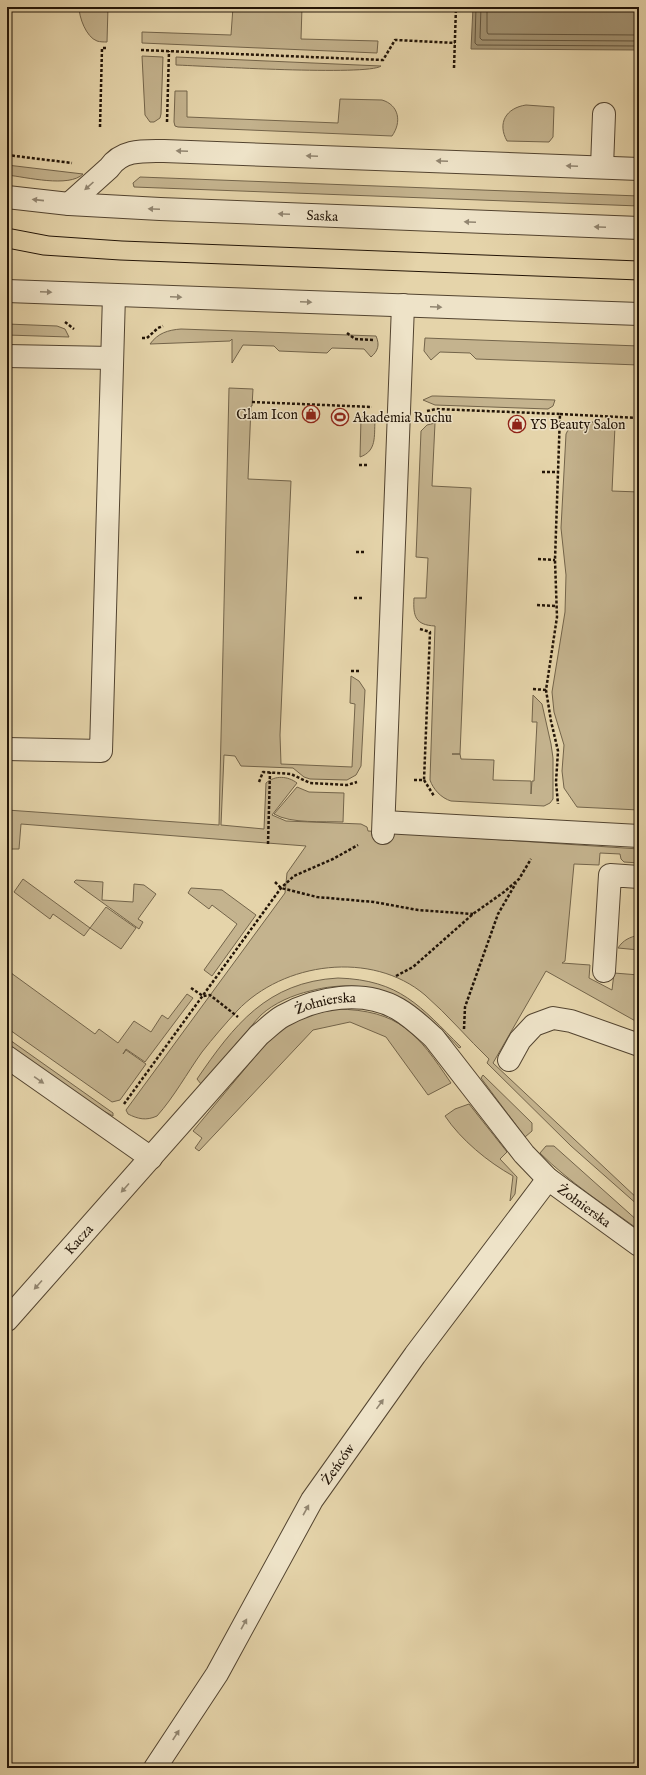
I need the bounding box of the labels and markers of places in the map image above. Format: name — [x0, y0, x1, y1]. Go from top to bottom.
shop icon: Glam Icon — [301, 404, 321, 424]
place label: Glam Icon — [236, 406, 299, 424]
sports icon: Akademia Ruchu — [330, 407, 350, 427]
place label: Akademia Ruchu — [352, 409, 452, 427]
shop icon: YS Beauty Salon — [507, 414, 527, 434]
place label: YS Beauty Salon — [530, 416, 626, 434]

